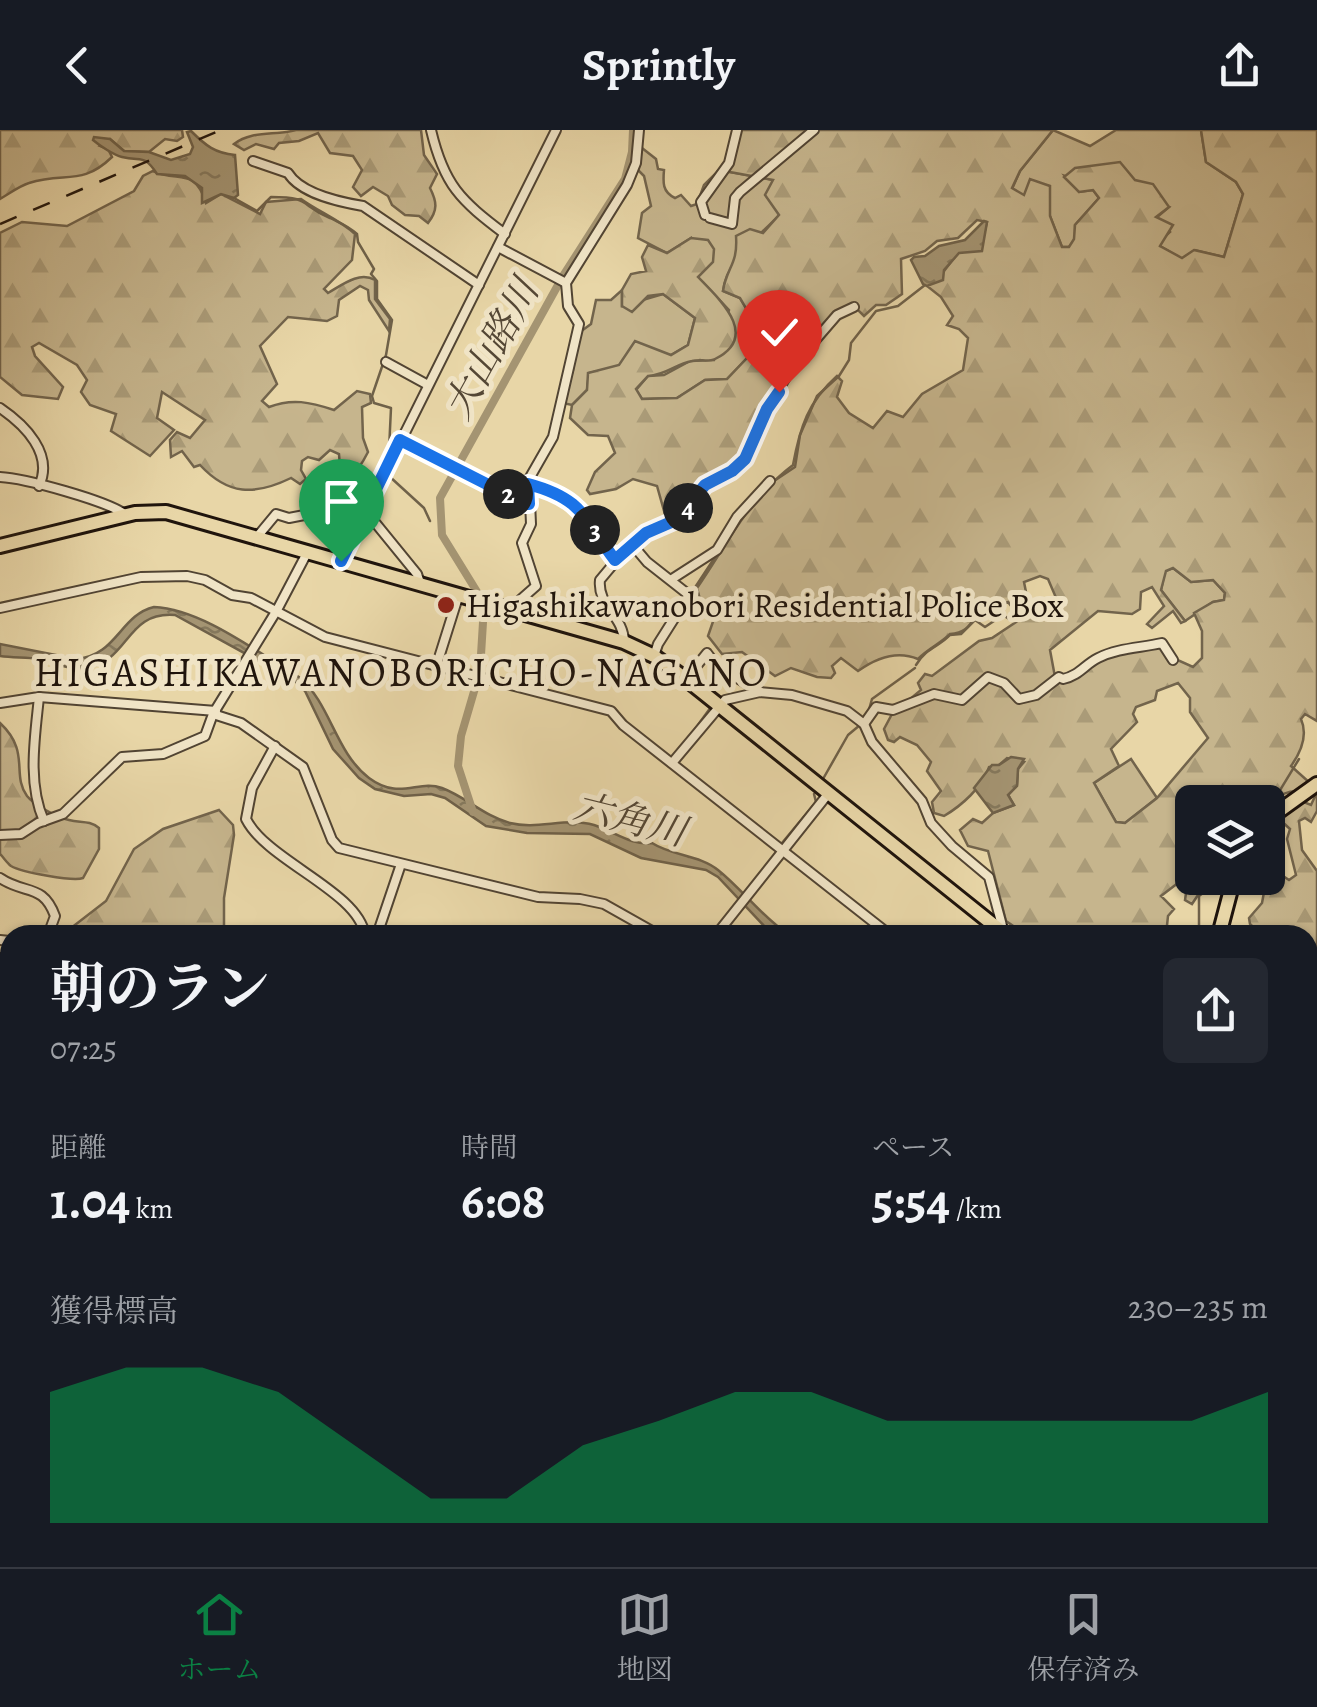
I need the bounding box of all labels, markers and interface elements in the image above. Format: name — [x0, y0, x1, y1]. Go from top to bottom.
text: Sprintly — [582, 34, 735, 96]
icon: back — [50, 38, 105, 93]
icon: share — [1212, 38, 1267, 93]
water label: 大山路川 — [431, 266, 553, 428]
pin — [737, 290, 822, 393]
icon: check — [752, 305, 807, 360]
pin — [299, 459, 384, 562]
pin: 2 — [483, 469, 533, 519]
icon: arrive — [314, 474, 369, 529]
text: 2 — [501, 475, 515, 513]
pin: 4 — [663, 483, 713, 533]
text: 4 — [681, 489, 695, 527]
pin: 3 — [570, 505, 620, 555]
text: 3 — [589, 511, 601, 549]
place label: Higashikawanobori Residential Police Box — [466, 581, 1064, 629]
marker: Higashikawanobori Residential Police Box — [435, 594, 457, 616]
district label: HIGASHIKAWANOBORICHO-NAGANO — [34, 645, 768, 700]
water label: 六角川 — [568, 780, 695, 859]
map controls — [1175, 785, 1285, 895]
button: layers — [1175, 785, 1285, 895]
text: 朝のラン — [50, 951, 270, 1026]
button: share — [1163, 958, 1268, 1063]
text: 07:25 — [50, 1026, 117, 1070]
text: 距離 — [50, 1129, 106, 1167]
text: 時間 — [461, 1129, 517, 1167]
text: ペース — [872, 1129, 955, 1167]
text: 1.04 — [50, 1167, 130, 1235]
text: 6:08 — [461, 1167, 545, 1235]
text: 5:54 — [872, 1167, 950, 1235]
text: km — [130, 1190, 173, 1228]
text: /km — [950, 1190, 1002, 1228]
text: 230–235 m — [1128, 1285, 1268, 1329]
text: 獲得標高 — [50, 1289, 178, 1333]
tab: ホーム — [177, 1587, 262, 1689]
tab: 地図 — [616, 1587, 673, 1689]
tab: 保存済み — [1027, 1587, 1140, 1689]

